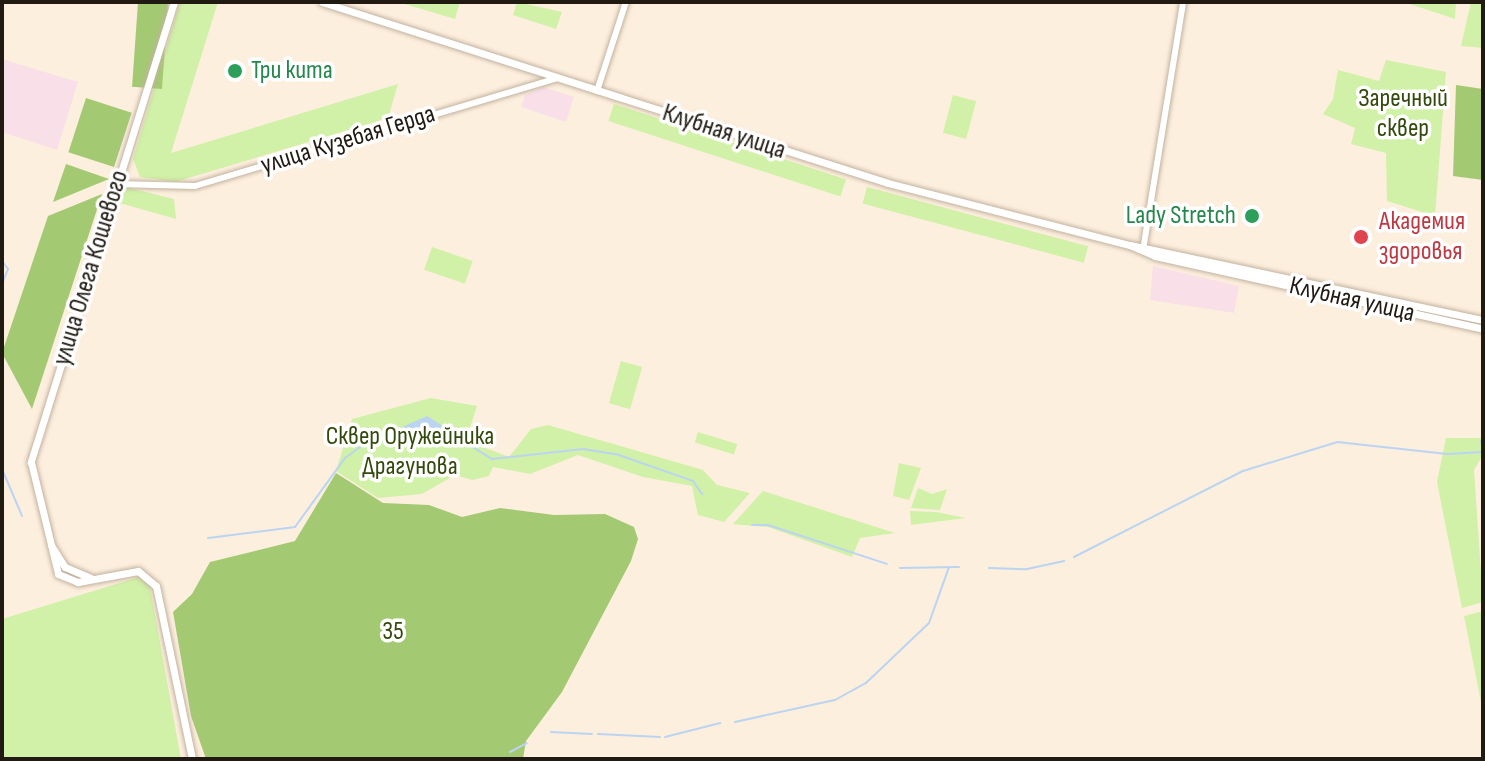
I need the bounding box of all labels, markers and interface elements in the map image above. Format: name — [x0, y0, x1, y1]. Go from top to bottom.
place label: Три кита — [251, 55, 333, 87]
marker: Три кита — [226, 62, 244, 80]
park label: Заречный сквер — [1358, 83, 1448, 144]
street label: Клубная улица — [658, 97, 790, 167]
street label: улица Кузебая Герда — [257, 99, 439, 181]
street label: улица Олега Кошевого — [47, 167, 135, 369]
place label: Lady Stretch — [1126, 200, 1236, 232]
place label: Академия здоровья — [1379, 206, 1465, 268]
marker: Lady Stretch — [1243, 207, 1261, 225]
marker: Академия здоровья — [1350, 226, 1372, 248]
street label: Клубная улица — [1286, 270, 1418, 330]
park label: Сквер Оружейника Драгунова — [326, 421, 494, 482]
park label: 35 — [382, 616, 404, 648]

